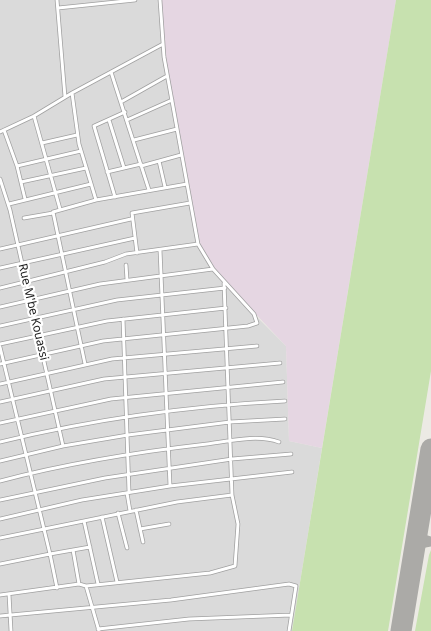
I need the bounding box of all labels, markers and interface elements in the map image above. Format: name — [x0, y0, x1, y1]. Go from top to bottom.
street label: Rue M'be Kouassi — [15, 262, 51, 362]

